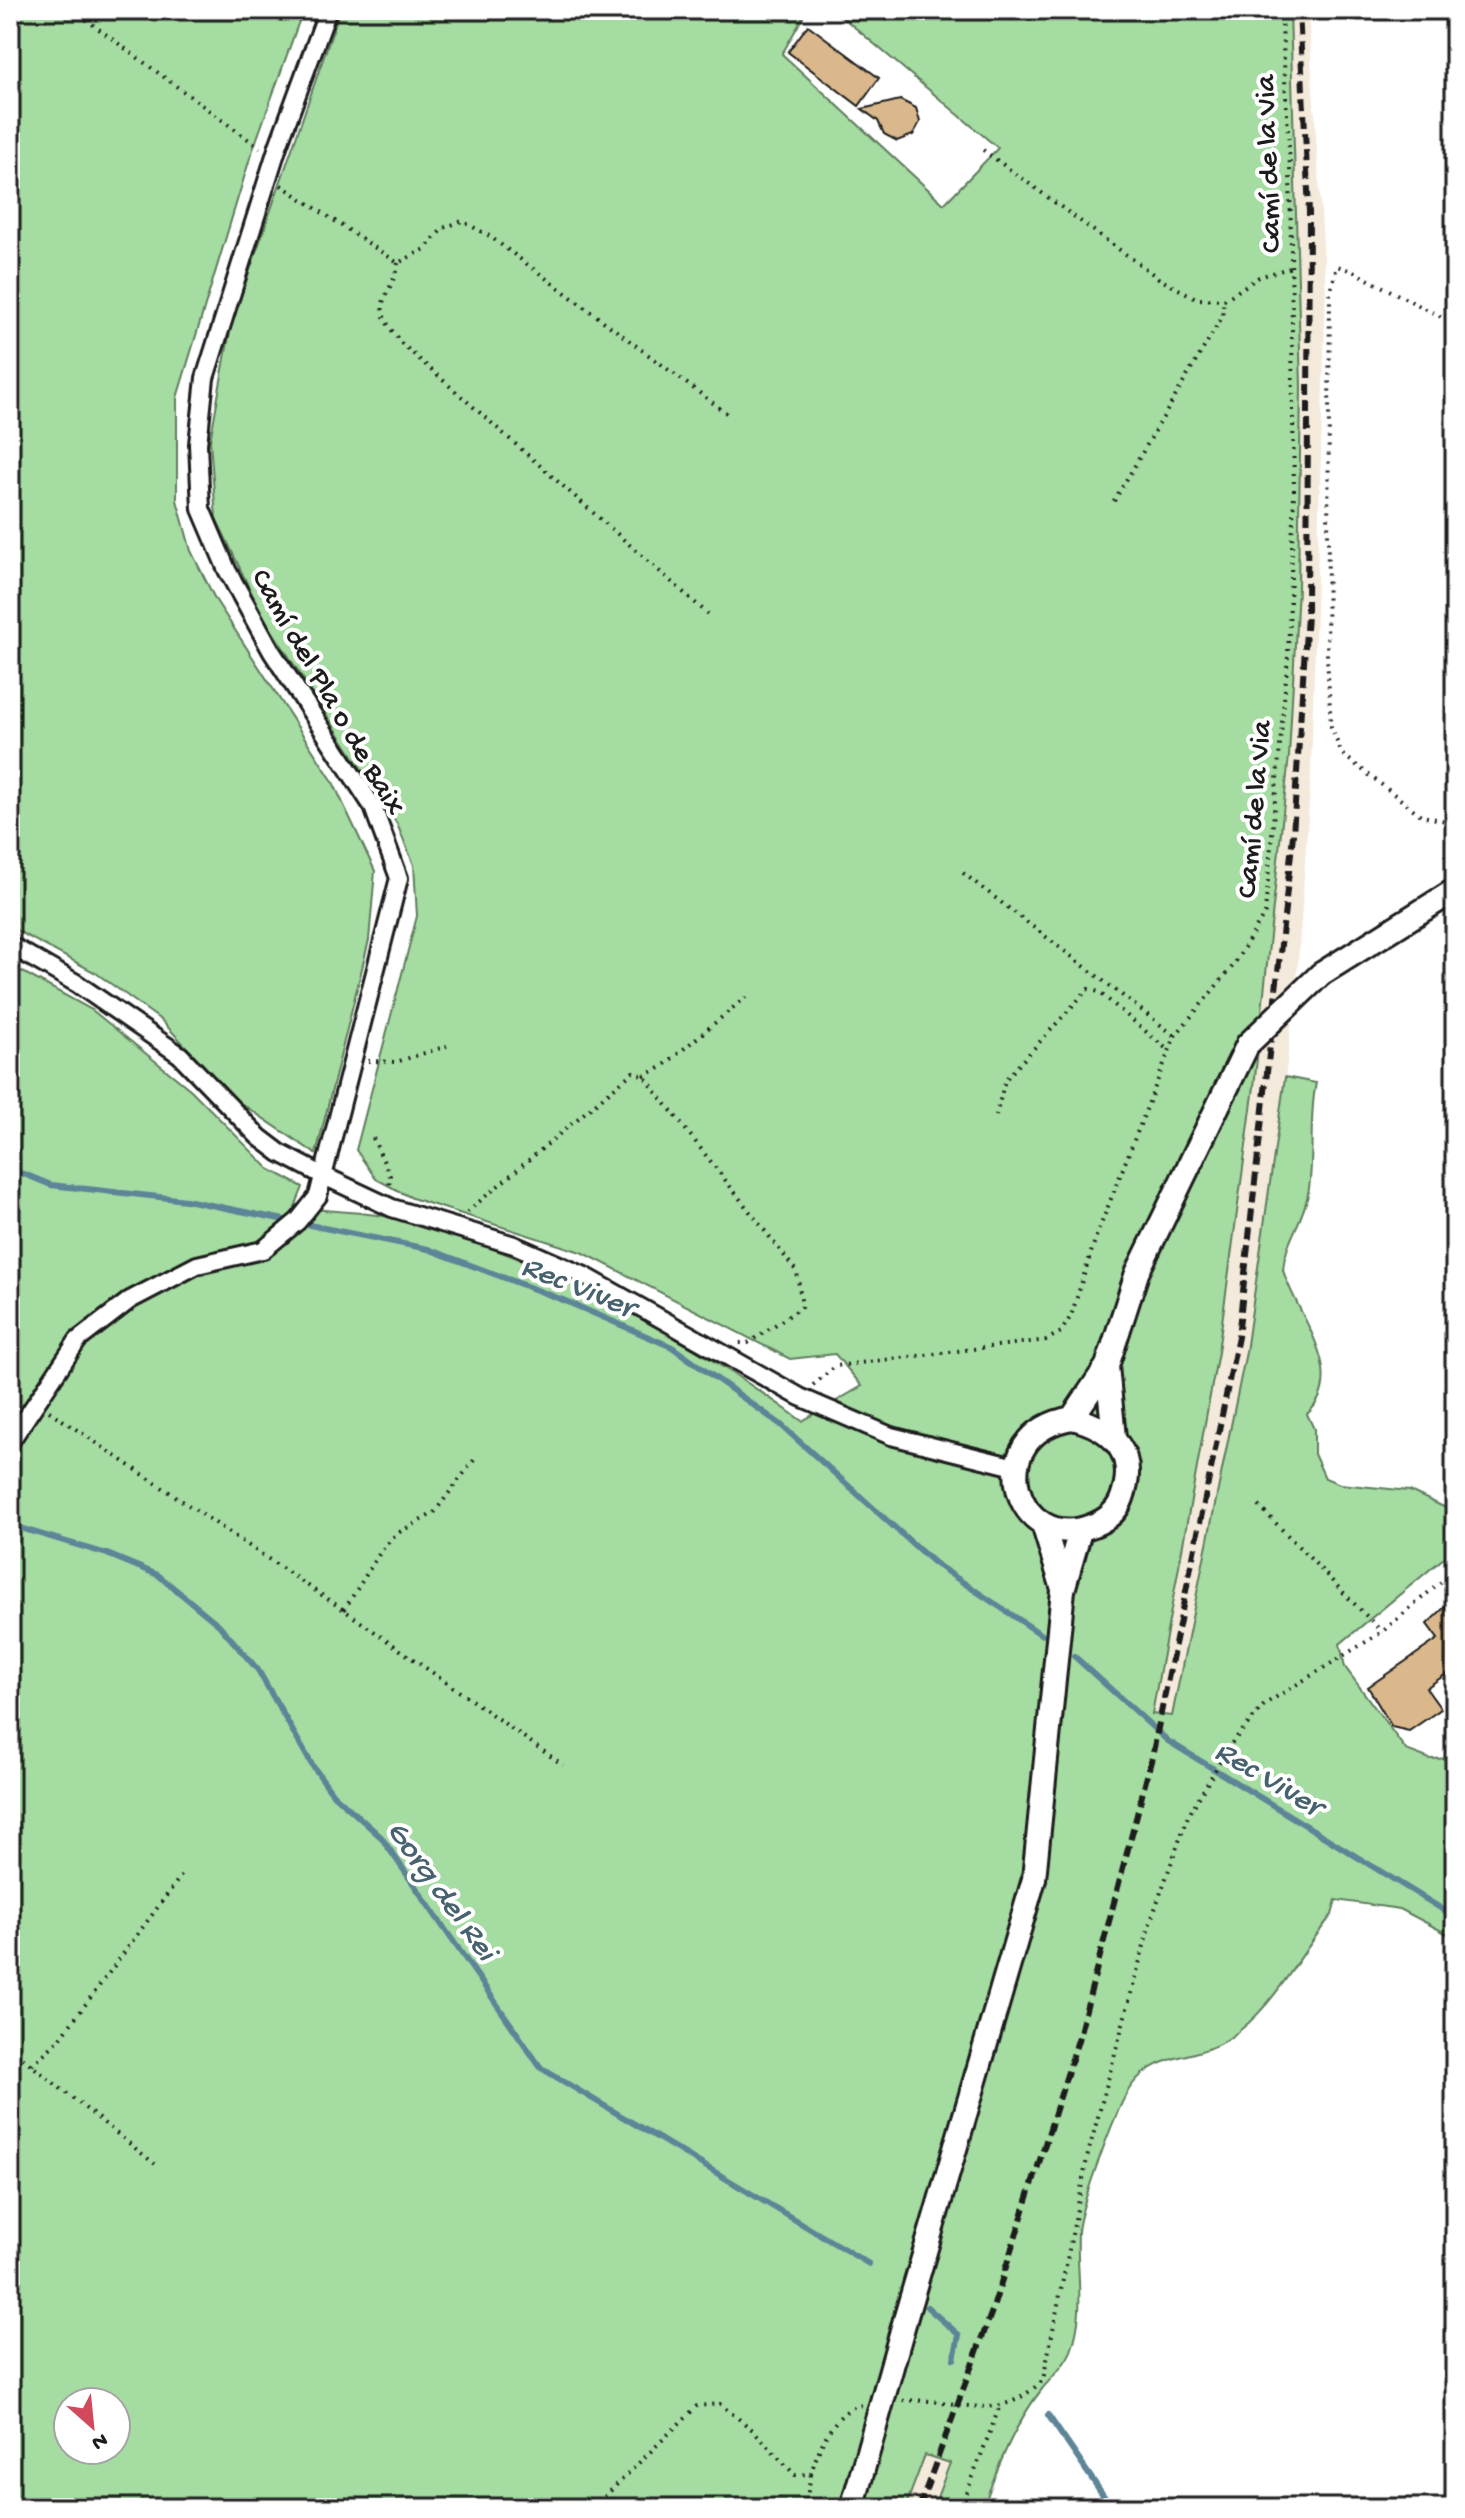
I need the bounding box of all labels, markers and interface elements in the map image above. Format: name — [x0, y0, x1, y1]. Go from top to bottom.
street label: Camí de la Via — [1250, 73, 1291, 254]
street label: Camí del Pla o de Baix — [241, 564, 411, 823]
street label: Camí de la Via — [1231, 718, 1282, 900]
water label: Rec Viver — [515, 1249, 644, 1331]
water label: Rec Viver — [1207, 1734, 1333, 1830]
water label: Gorg del Rei — [376, 1814, 505, 1972]
north arrow — [52, 2386, 132, 2466]
text: N — [87, 2425, 112, 2455]

